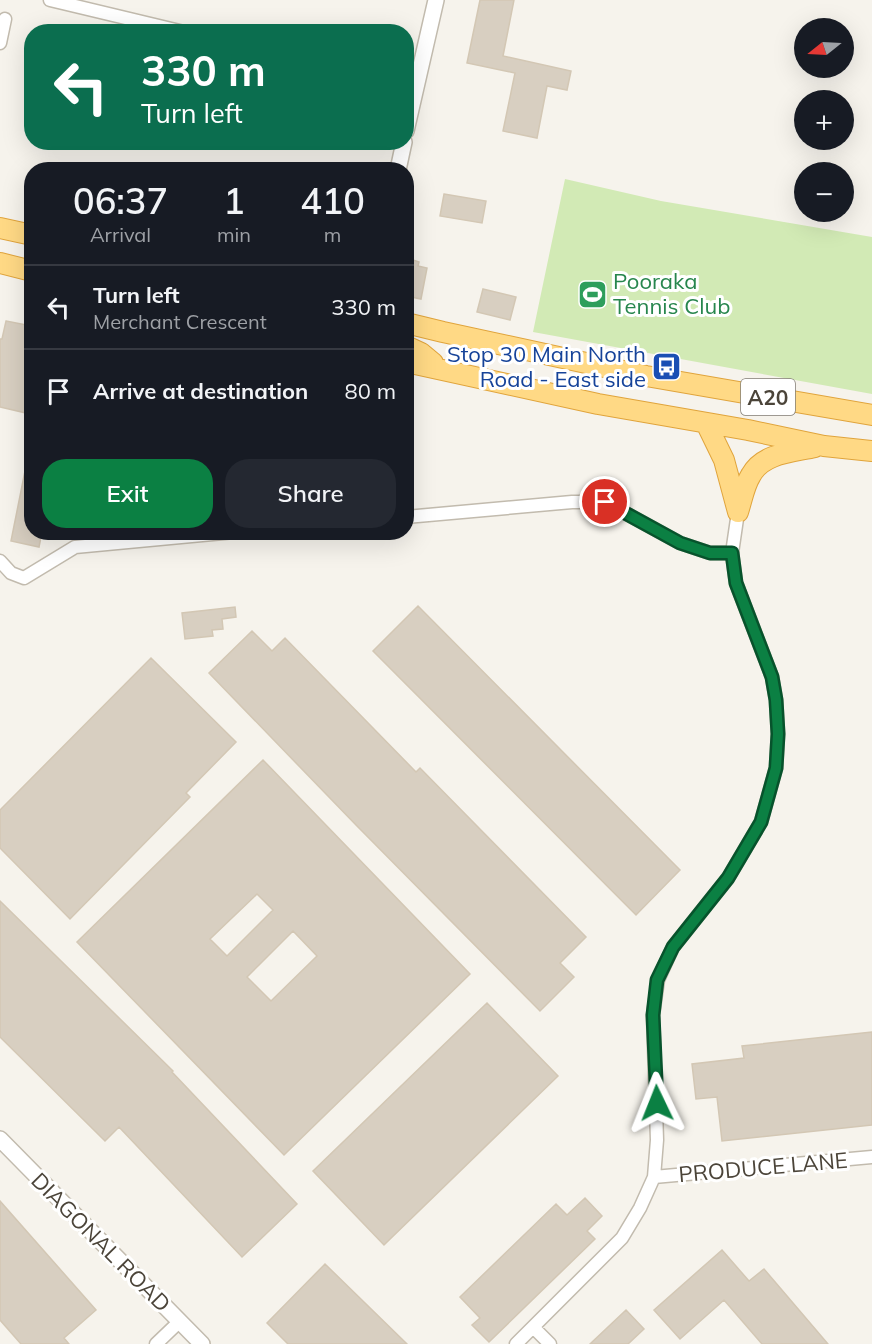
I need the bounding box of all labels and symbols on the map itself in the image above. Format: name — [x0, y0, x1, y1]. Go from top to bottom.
north arrow — [794, 18, 854, 78]
place label: Pooraka Tennis Club — [613, 267, 730, 320]
sports icon: Pooraka Tennis Club — [576, 278, 608, 310]
place label: Stop 30 Main North Road - East side — [447, 340, 646, 393]
bus stop icon: Stop 30 Main North Road - East side — [651, 351, 683, 383]
road number: A20 — [741, 379, 795, 415]
pin — [579, 476, 630, 527]
position arrow — [625, 1071, 689, 1135]
street label: PRODUCE LANE — [677, 1146, 849, 1188]
street label: DIAGONAL ROAD — [25, 1166, 177, 1318]

